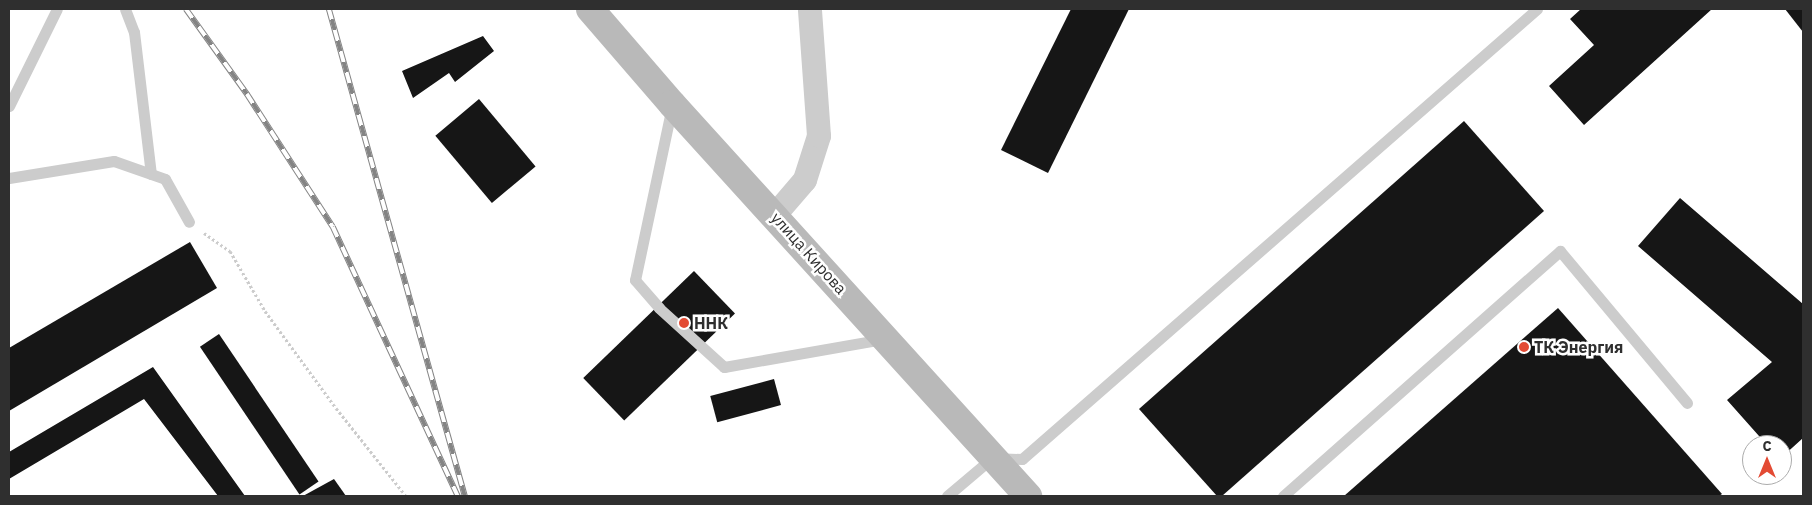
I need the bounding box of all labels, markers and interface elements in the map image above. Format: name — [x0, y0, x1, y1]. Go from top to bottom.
street label: улица Кирова — [767, 208, 851, 298]
place label: ННК — [694, 313, 728, 333]
marker: ННК — [678, 317, 690, 329]
place label: ТК Энергия — [1534, 337, 1623, 357]
marker: ТК Энергия — [1518, 341, 1530, 353]
north arrow — [1742, 435, 1792, 485]
text: С — [1762, 437, 1772, 455]

